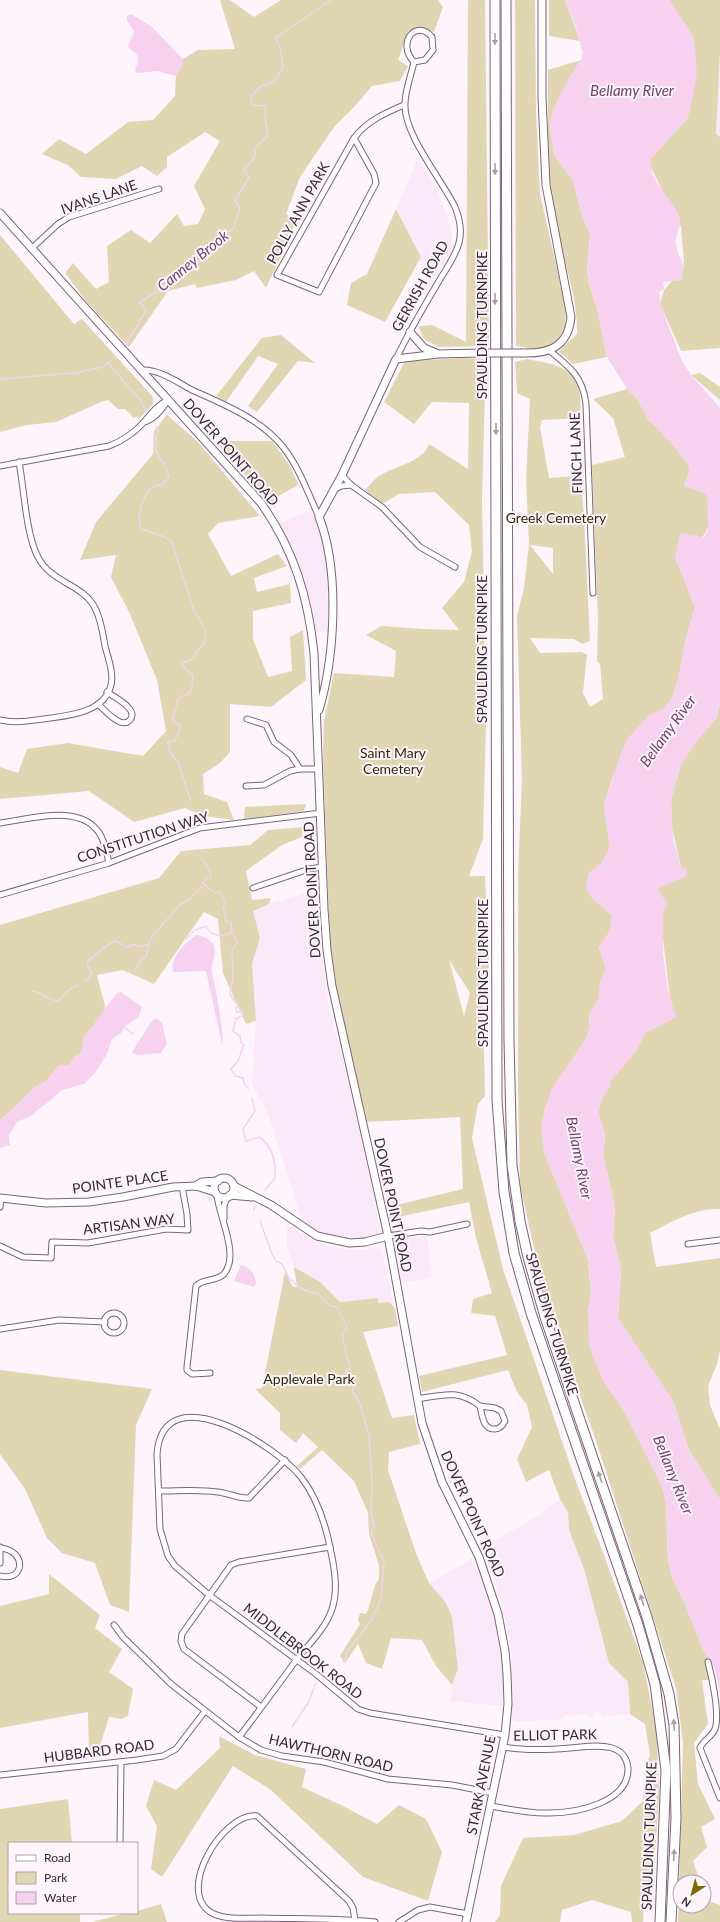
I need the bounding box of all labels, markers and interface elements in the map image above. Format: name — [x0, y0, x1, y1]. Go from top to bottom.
one-way arrow — [492, 33, 498, 46]
water label: Bellamy River — [590, 81, 675, 99]
street label: POLLY ANN PARK — [263, 158, 333, 267]
one-way arrow — [492, 163, 498, 176]
street label: IVANS LANE — [59, 176, 139, 217]
water label: Canney Brook — [153, 225, 232, 294]
street label: GERRISH ROAD — [388, 237, 452, 334]
street label: SPAULDING TURNPIKE — [473, 251, 490, 399]
one-way arrow — [492, 293, 499, 305]
street label: DOVER POINT ROAD — [180, 394, 283, 509]
street label: FINCH LANE — [566, 412, 585, 494]
one-way arrow — [493, 423, 499, 436]
park label: Greek Cemetery — [506, 509, 607, 526]
street label: SPAULDING TURNPIKE — [473, 575, 490, 723]
water label: Bellamy River — [635, 690, 700, 770]
park label: Saint Mary Cemetery — [360, 744, 427, 777]
street label: CONSTITUTION WAY — [75, 807, 211, 866]
street label: DOVER POINT ROAD — [299, 821, 324, 959]
street label: SPAULDING TURNPIKE — [474, 899, 491, 1047]
water label: Bellamy River — [563, 1115, 597, 1202]
street label: DOVER POINT ROAD — [371, 1136, 416, 1274]
street label: POINTE PLACE — [71, 1166, 169, 1197]
street label: ARTISAN WAY — [82, 1209, 176, 1238]
street label: SPAULDING TURNPIKE — [523, 1250, 582, 1397]
park label: Applevale Park — [263, 1370, 356, 1387]
water label: Bellamy River — [650, 1432, 698, 1518]
street label: DOVER POINT ROAD — [438, 1448, 509, 1580]
one-way arrow — [596, 1470, 602, 1482]
one-way arrow — [638, 1593, 644, 1605]
street label: MIDDLEBROOK ROAD — [240, 1599, 366, 1702]
one-way arrow — [670, 1719, 677, 1731]
street label: ELLIOT PARK — [513, 1725, 598, 1744]
street label: HAWTHORN ROAD — [267, 1730, 395, 1775]
street label: STARK AVENUE — [463, 1734, 498, 1836]
street label: HUBBARD ROAD — [43, 1735, 155, 1766]
street label: SPAULDING TURNPIKE — [637, 1762, 660, 1910]
legend — [8, 1842, 138, 1914]
one-way arrow — [671, 1849, 678, 1861]
text: Road — [44, 1850, 71, 1865]
text: Park — [44, 1870, 68, 1885]
north arrow — [672, 1874, 712, 1914]
text: Water — [44, 1890, 77, 1905]
text: N — [679, 1895, 693, 1910]

